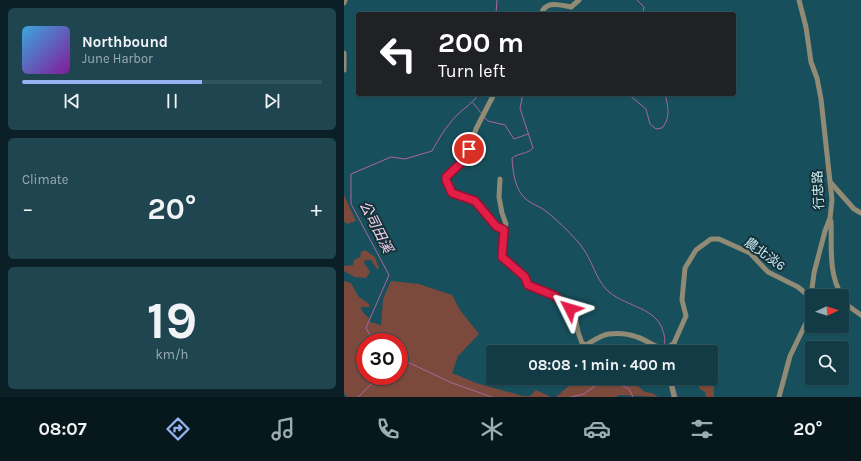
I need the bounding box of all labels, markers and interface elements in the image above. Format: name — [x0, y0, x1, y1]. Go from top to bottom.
text: 200 m — [438, 26, 524, 59]
icon: left — [372, 28, 424, 80]
text: Northbound — [82, 33, 168, 51]
text: June Harbor — [82, 51, 153, 66]
text: Turn left — [438, 60, 506, 82]
icon: previous — [61, 90, 83, 112]
icon: pause — [161, 90, 183, 112]
icon: next — [261, 90, 283, 112]
pin — [452, 132, 486, 166]
icon: arrive — [458, 138, 480, 160]
street label: 行忠路 — [809, 170, 827, 210]
text: Climate — [22, 172, 68, 187]
text: 20° — [148, 191, 196, 227]
text: − — [22, 196, 34, 222]
text: + — [310, 196, 322, 222]
water label: 公司田溪 — [356, 198, 397, 258]
street label: 農北淡6 — [742, 235, 788, 273]
position arrow — [549, 288, 591, 330]
north arrow — [805, 289, 849, 333]
map controls — [805, 289, 849, 385]
text: 19 — [147, 290, 197, 351]
speed limit sign: 30 — [356, 333, 408, 385]
button: search — [805, 341, 849, 385]
text: km/h — [156, 347, 188, 362]
text: 08:08 · 1 min · 400 m — [528, 356, 676, 374]
icon: directions — [164, 415, 192, 443]
icon: music — [269, 415, 297, 443]
icon: phone — [374, 415, 402, 443]
icon: climate — [478, 415, 506, 443]
icon: car — [583, 415, 611, 443]
icon: filters — [688, 415, 716, 443]
text: 08:07 — [38, 418, 87, 440]
text: 20° — [793, 418, 823, 440]

